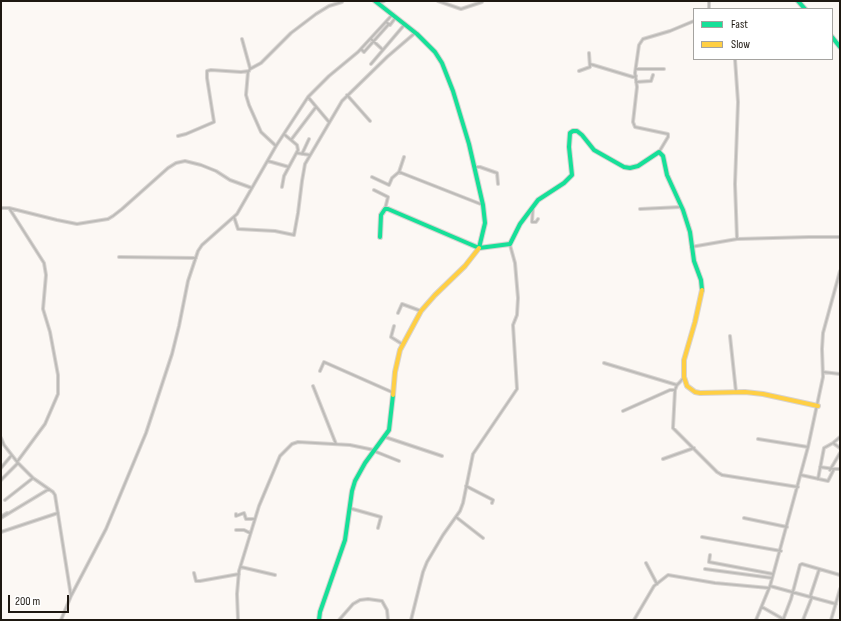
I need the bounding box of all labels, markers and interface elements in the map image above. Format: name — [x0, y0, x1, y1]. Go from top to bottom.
legend — [693, 8, 833, 60]
text: Fast — [731, 17, 748, 32]
text: Slow — [731, 37, 750, 52]
scale bar — [10, 587, 71, 613]
text: 200 m — [15, 594, 40, 609]

